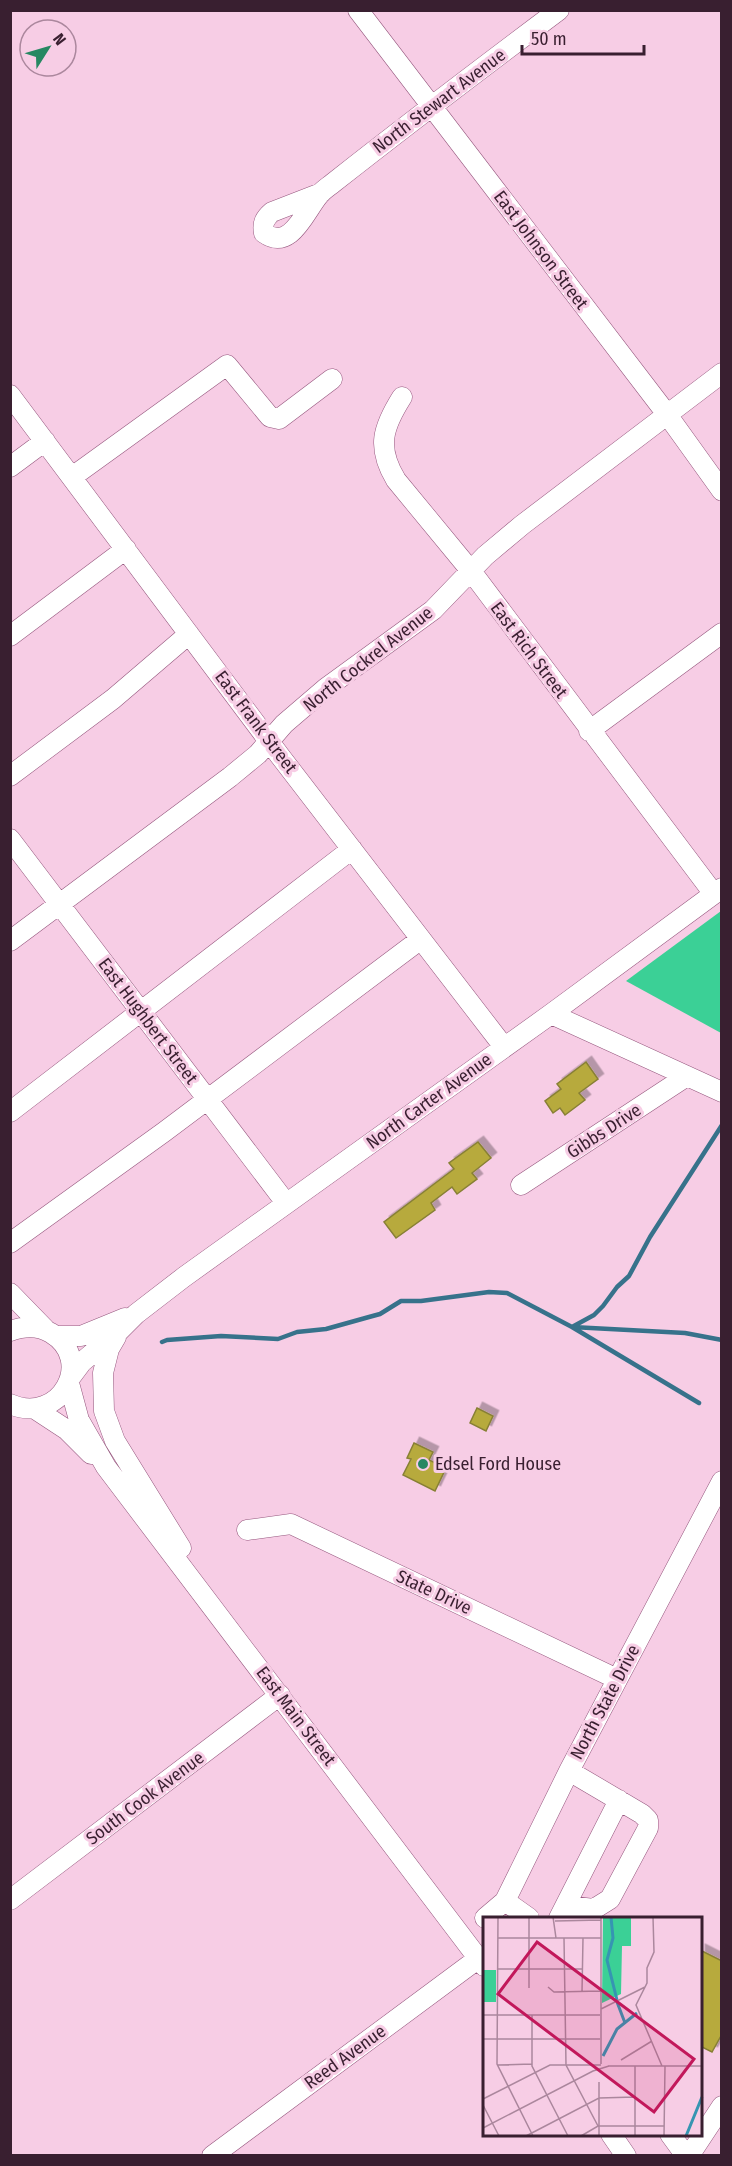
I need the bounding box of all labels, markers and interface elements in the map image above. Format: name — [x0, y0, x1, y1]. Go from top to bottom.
north arrow — [18, 18, 78, 78]
scale bar — [522, 18, 644, 56]
text: 50 m — [531, 28, 567, 50]
text: N — [49, 30, 70, 49]
street label: North Stewart Avenue — [368, 44, 510, 158]
street label: East Johnson Street — [489, 186, 593, 314]
street label: East Rich Street — [486, 598, 572, 703]
street label: North Cockrel Avenue — [299, 602, 437, 716]
street label: East Frank Street — [210, 666, 302, 778]
street label: East Hughbert Street — [93, 954, 203, 1088]
street label: North Carter Avenue — [362, 1048, 496, 1154]
street label: Gibbs Drive — [563, 1099, 645, 1163]
place label: Edsel Ford House — [435, 1453, 561, 1475]
marker: Edsel Ford House — [416, 1457, 430, 1471]
street label: State Drive — [393, 1565, 475, 1619]
street label: North State Drive — [566, 1641, 644, 1763]
street label: East Main Street — [251, 1662, 341, 1770]
street label: South Cook Avenue — [82, 1746, 208, 1849]
inset map — [483, 1917, 702, 2136]
street label: Reed Avenue — [300, 2020, 390, 2094]

